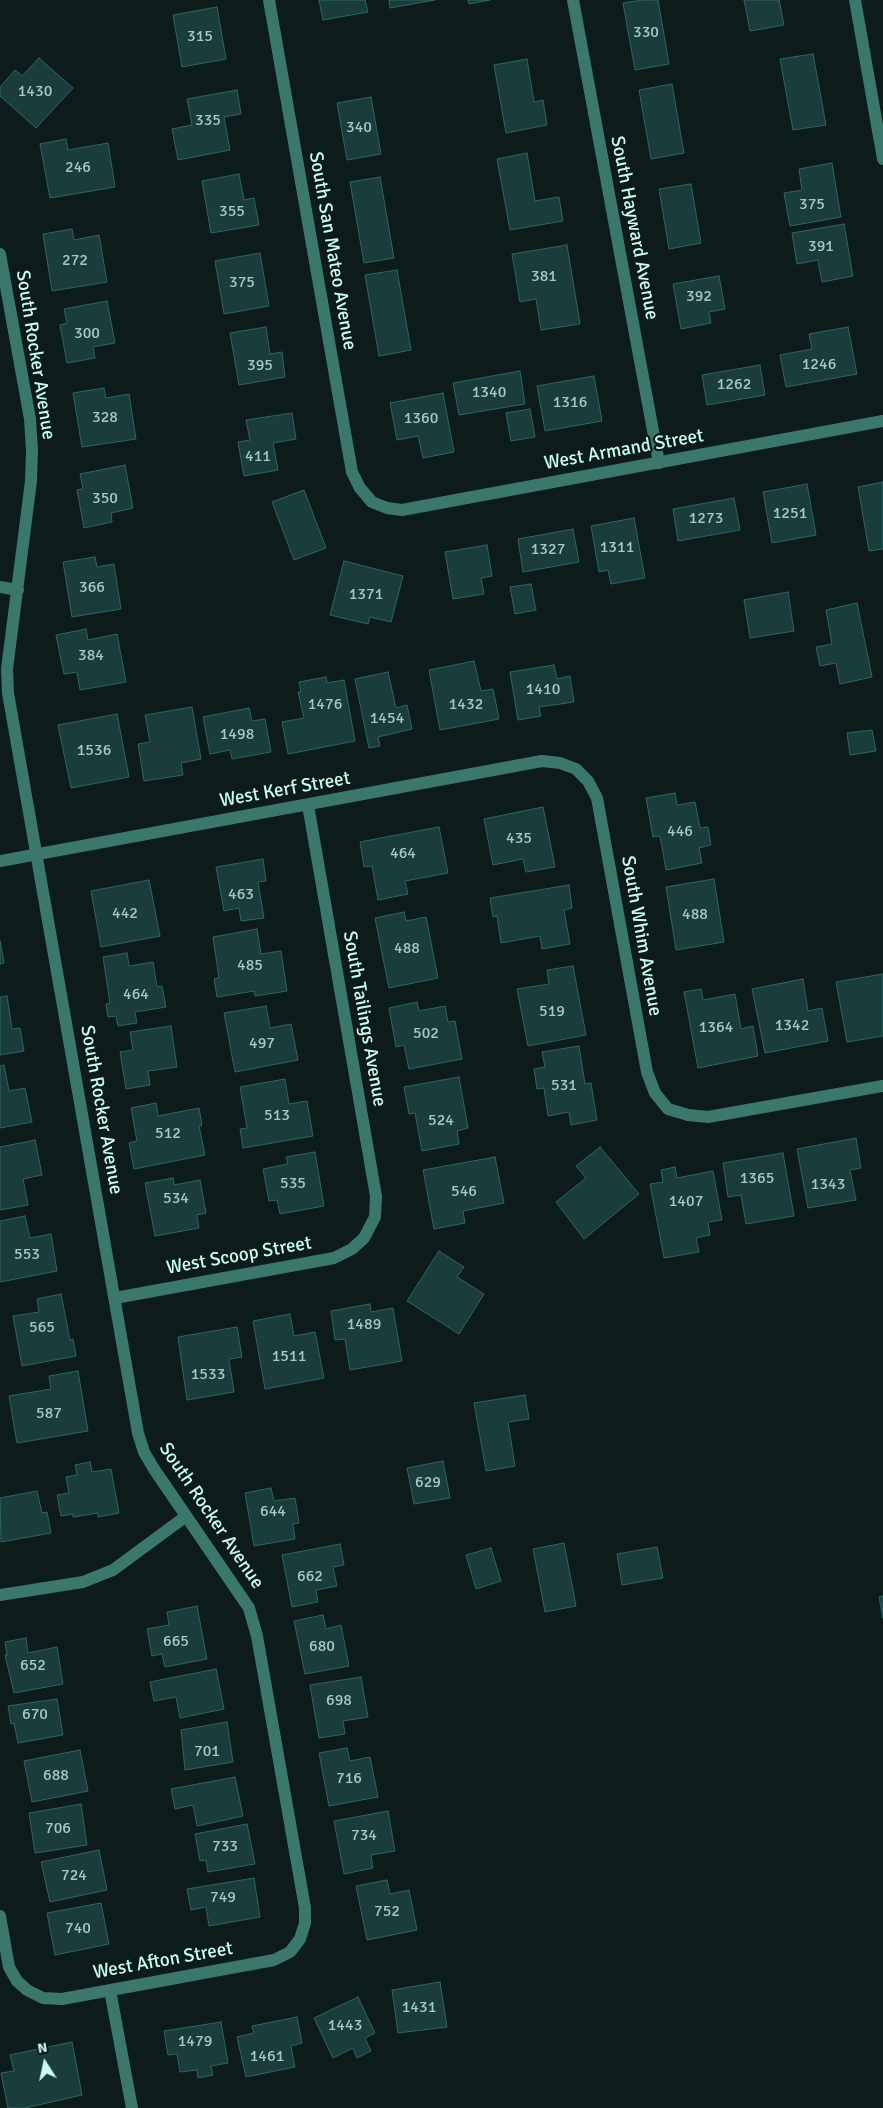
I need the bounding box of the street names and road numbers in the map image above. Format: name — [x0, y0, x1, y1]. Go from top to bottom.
street label: South Hayward Avenue — [605, 134, 663, 322]
street label: South San Mateo Avenue — [303, 150, 361, 352]
street label: South Rocker Avenue — [10, 269, 60, 441]
street label: West Armand Street — [542, 425, 706, 475]
street label: West Kerf Street — [218, 767, 352, 813]
street label: South Whim Avenue — [616, 854, 666, 1018]
street label: South Tailings Avenue — [337, 930, 391, 1108]
street label: South Rocker Avenue — [75, 1024, 127, 1196]
street label: West Scoop Street — [165, 1232, 313, 1280]
street label: South Rocker Avenue — [154, 1439, 268, 1593]
street label: West Afton Street — [91, 1937, 235, 1985]

